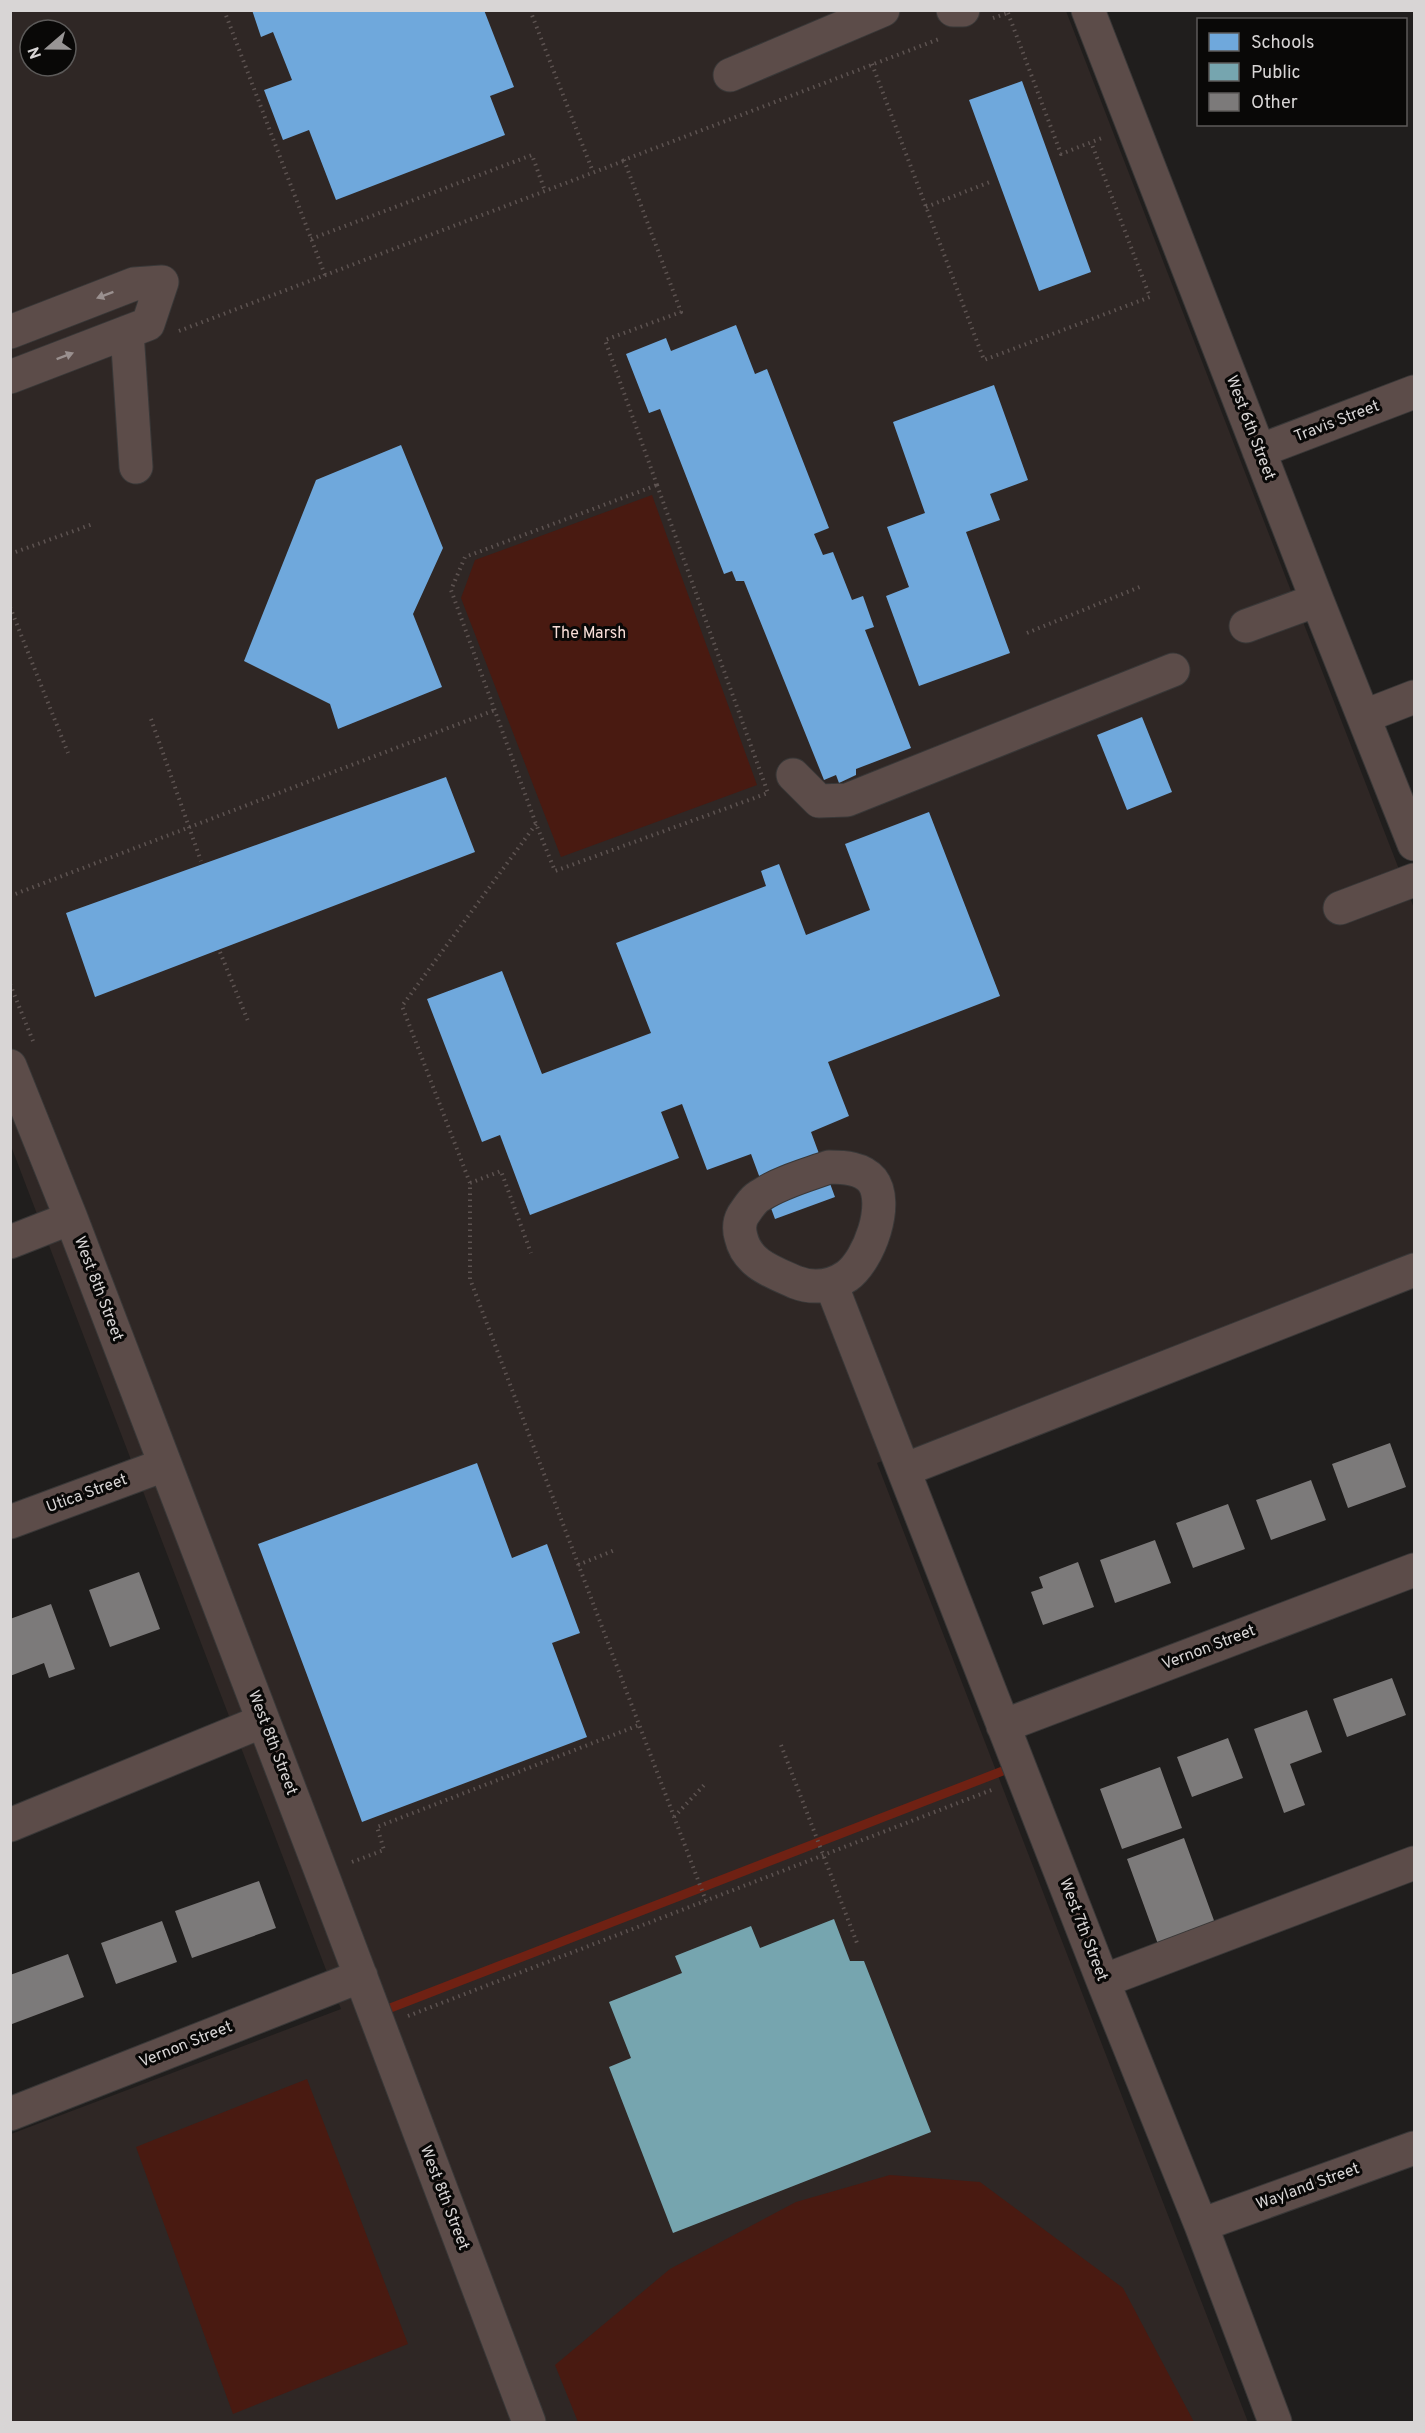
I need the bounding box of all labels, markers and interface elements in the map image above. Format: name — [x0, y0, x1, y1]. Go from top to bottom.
north arrow — [18, 18, 78, 78]
legend — [1197, 18, 1407, 126]
text: Schools — [1251, 32, 1314, 55]
text: N — [24, 44, 47, 61]
text: Public — [1251, 62, 1301, 85]
text: Other — [1251, 92, 1298, 115]
one-way arrow — [96, 291, 114, 301]
one-way arrow — [56, 351, 74, 360]
street label: West 6th Street — [1221, 373, 1279, 483]
street label: Travis Street — [1292, 397, 1382, 447]
park label: The Marsh — [552, 624, 626, 644]
street label: West 8th Street — [69, 1234, 127, 1344]
street label: Utica Street — [44, 1470, 130, 1518]
street label: Vernon Street — [1159, 1621, 1259, 1675]
street label: West 8th Street — [243, 1688, 301, 1798]
street label: West 7th Street — [1054, 1876, 1112, 1984]
street label: Vernon Street — [136, 2017, 236, 2073]
street label: West 8th Street — [415, 2143, 473, 2253]
street label: Wayland Street — [1253, 2159, 1363, 2215]

